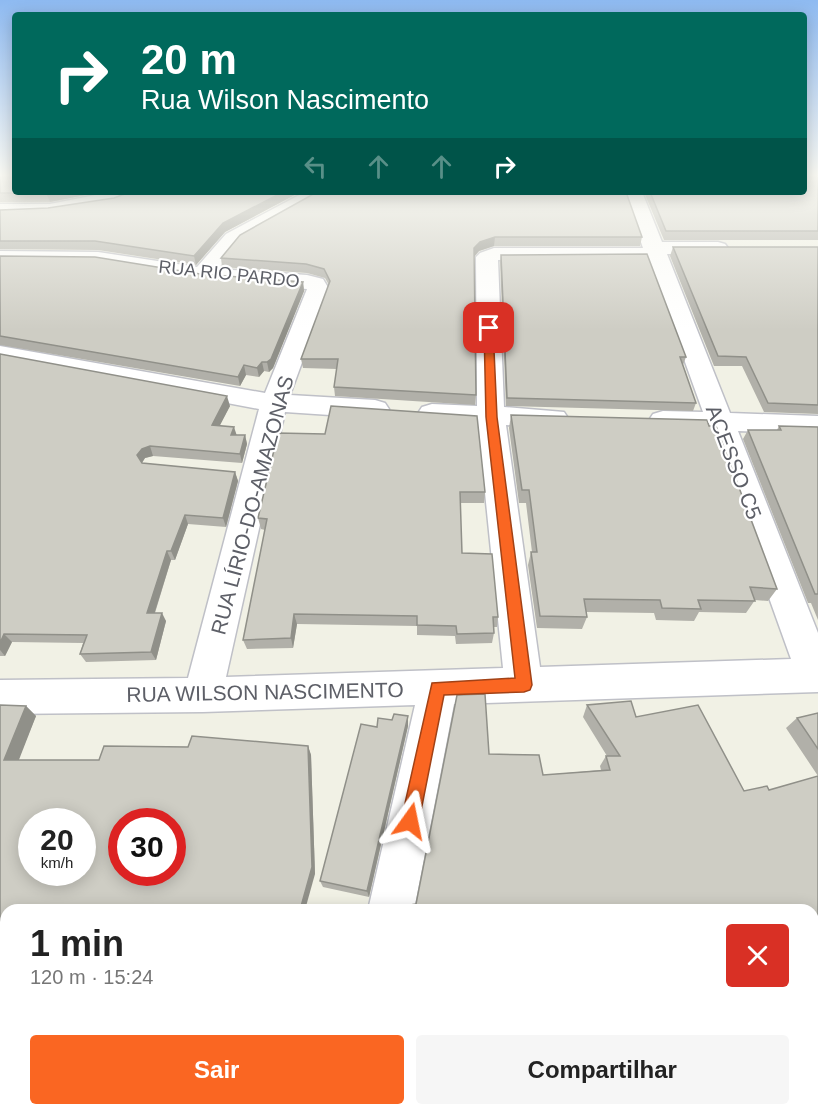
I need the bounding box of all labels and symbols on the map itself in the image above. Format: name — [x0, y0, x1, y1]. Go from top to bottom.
street label: RUA RIO PARDO — [157, 257, 301, 291]
pin — [463, 302, 514, 353]
street label: RUA LÍRIO-DO-AMAZONAS — [206, 373, 298, 637]
street label: ACESSO C5 — [702, 402, 766, 522]
street label: RUA WILSON NASCIMENTO — [126, 678, 404, 706]
position arrow — [378, 789, 442, 853]
speed limit sign: 30 — [108, 808, 186, 886]

